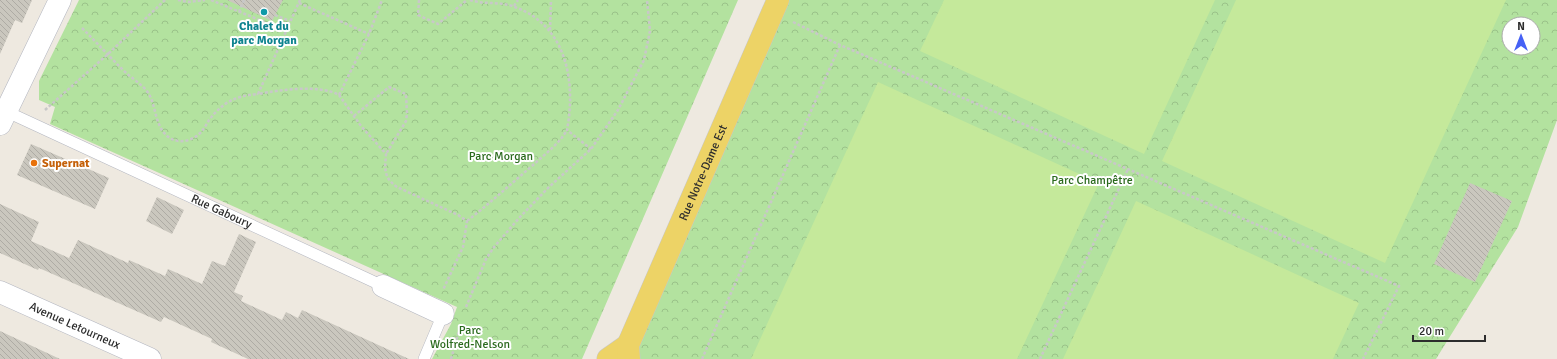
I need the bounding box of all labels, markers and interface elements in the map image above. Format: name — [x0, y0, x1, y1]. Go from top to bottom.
marker: Chalet du parc Morgan — [259, 7, 269, 17]
north arrow — [1501, 16, 1541, 56]
place label: Chalet du parc Morgan — [231, 19, 297, 48]
text: N — [1517, 20, 1525, 33]
street label: Rue Notre-Dame Est — [676, 122, 731, 223]
park label: Parc Morgan — [469, 149, 533, 164]
place label: Supernat — [42, 156, 90, 171]
marker: Supernat — [29, 158, 39, 168]
park label: Parc Champêtre — [1051, 173, 1133, 188]
street label: Rue Gaboury — [189, 191, 255, 232]
street label: Avenue Letourneux — [27, 299, 123, 353]
scale bar — [1413, 317, 1485, 343]
park label: Parc Wolfred-Nelson — [430, 323, 510, 352]
text: 20 m — [1419, 324, 1444, 339]

